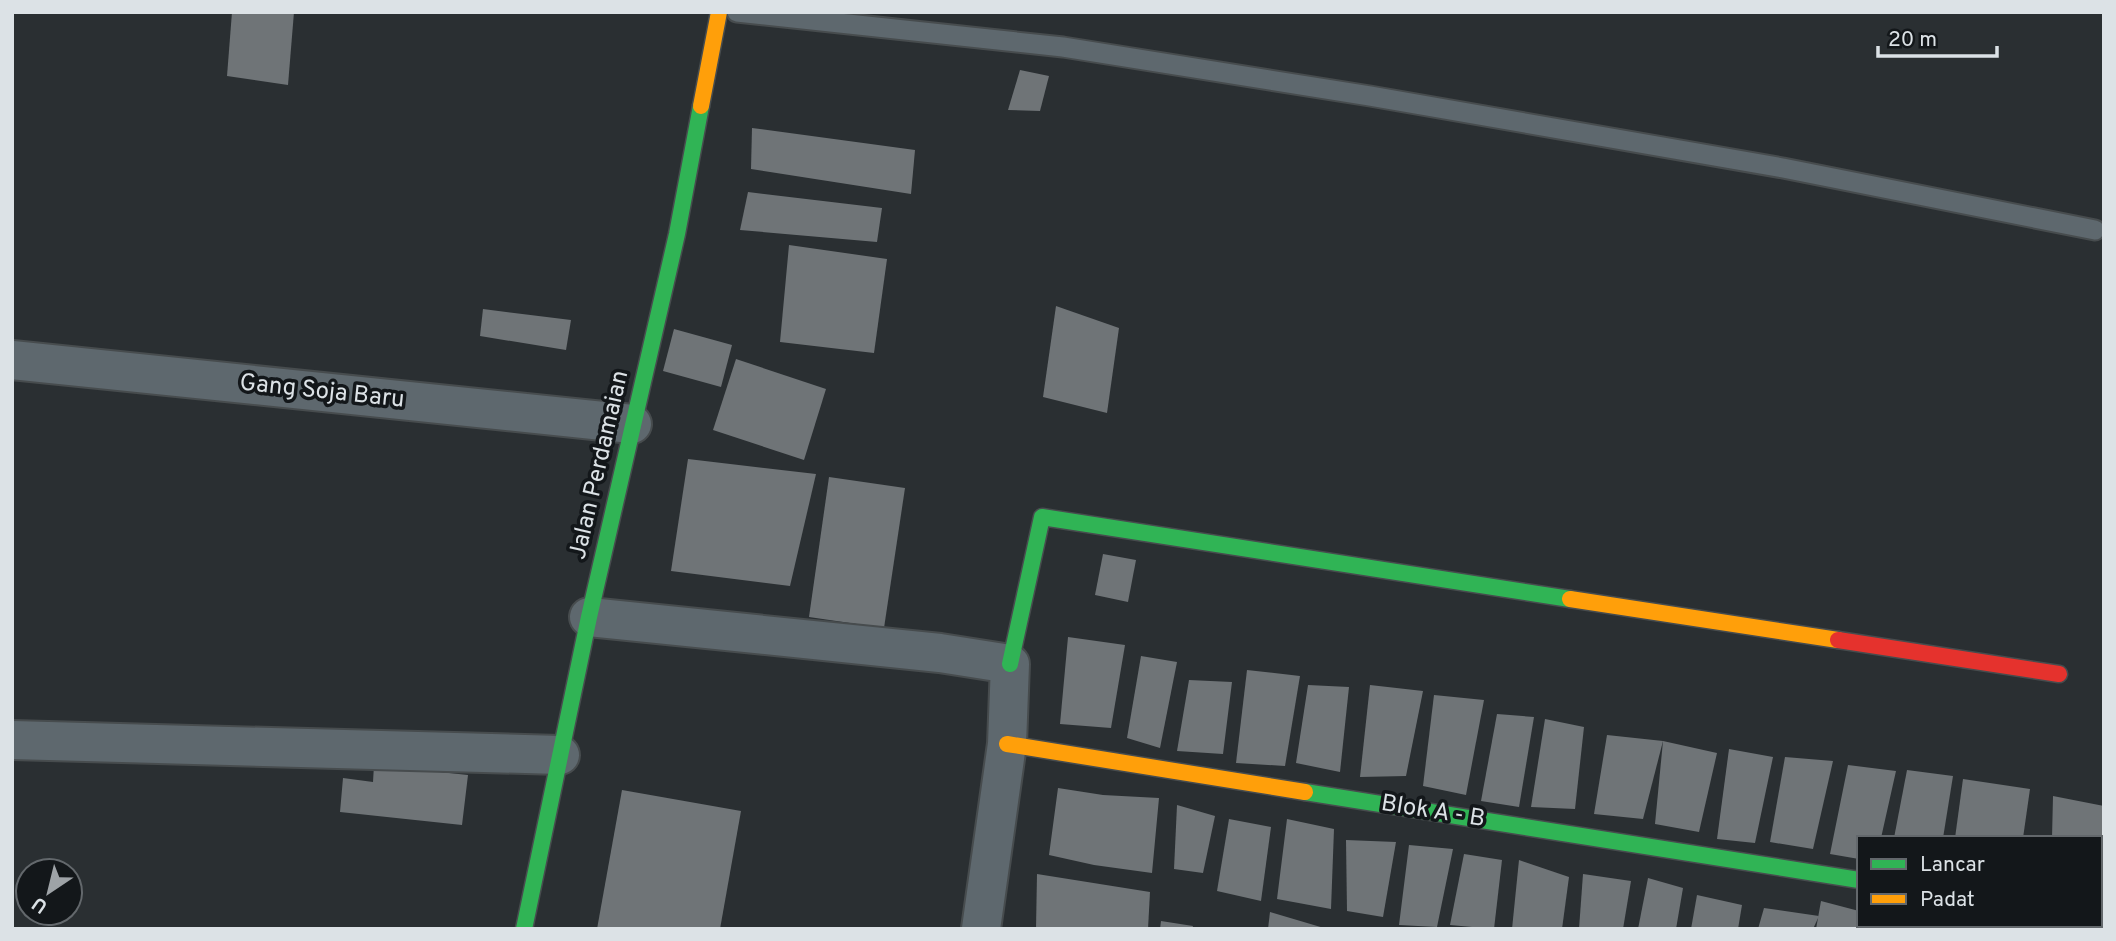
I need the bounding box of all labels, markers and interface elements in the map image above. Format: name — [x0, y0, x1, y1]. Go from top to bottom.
scale bar — [1878, 14, 1997, 58]
text: 20 m — [1888, 27, 1937, 54]
street label: Jalan Perdamaian — [564, 367, 636, 563]
street label: Gang Soja Baru — [238, 368, 406, 416]
street label: Blok A - B — [1379, 789, 1487, 835]
legend — [1857, 836, 2102, 927]
text: Lancar — [1920, 852, 1985, 879]
north arrow — [14, 857, 84, 927]
text: Padat — [1920, 887, 1975, 914]
text: U — [28, 891, 53, 918]

